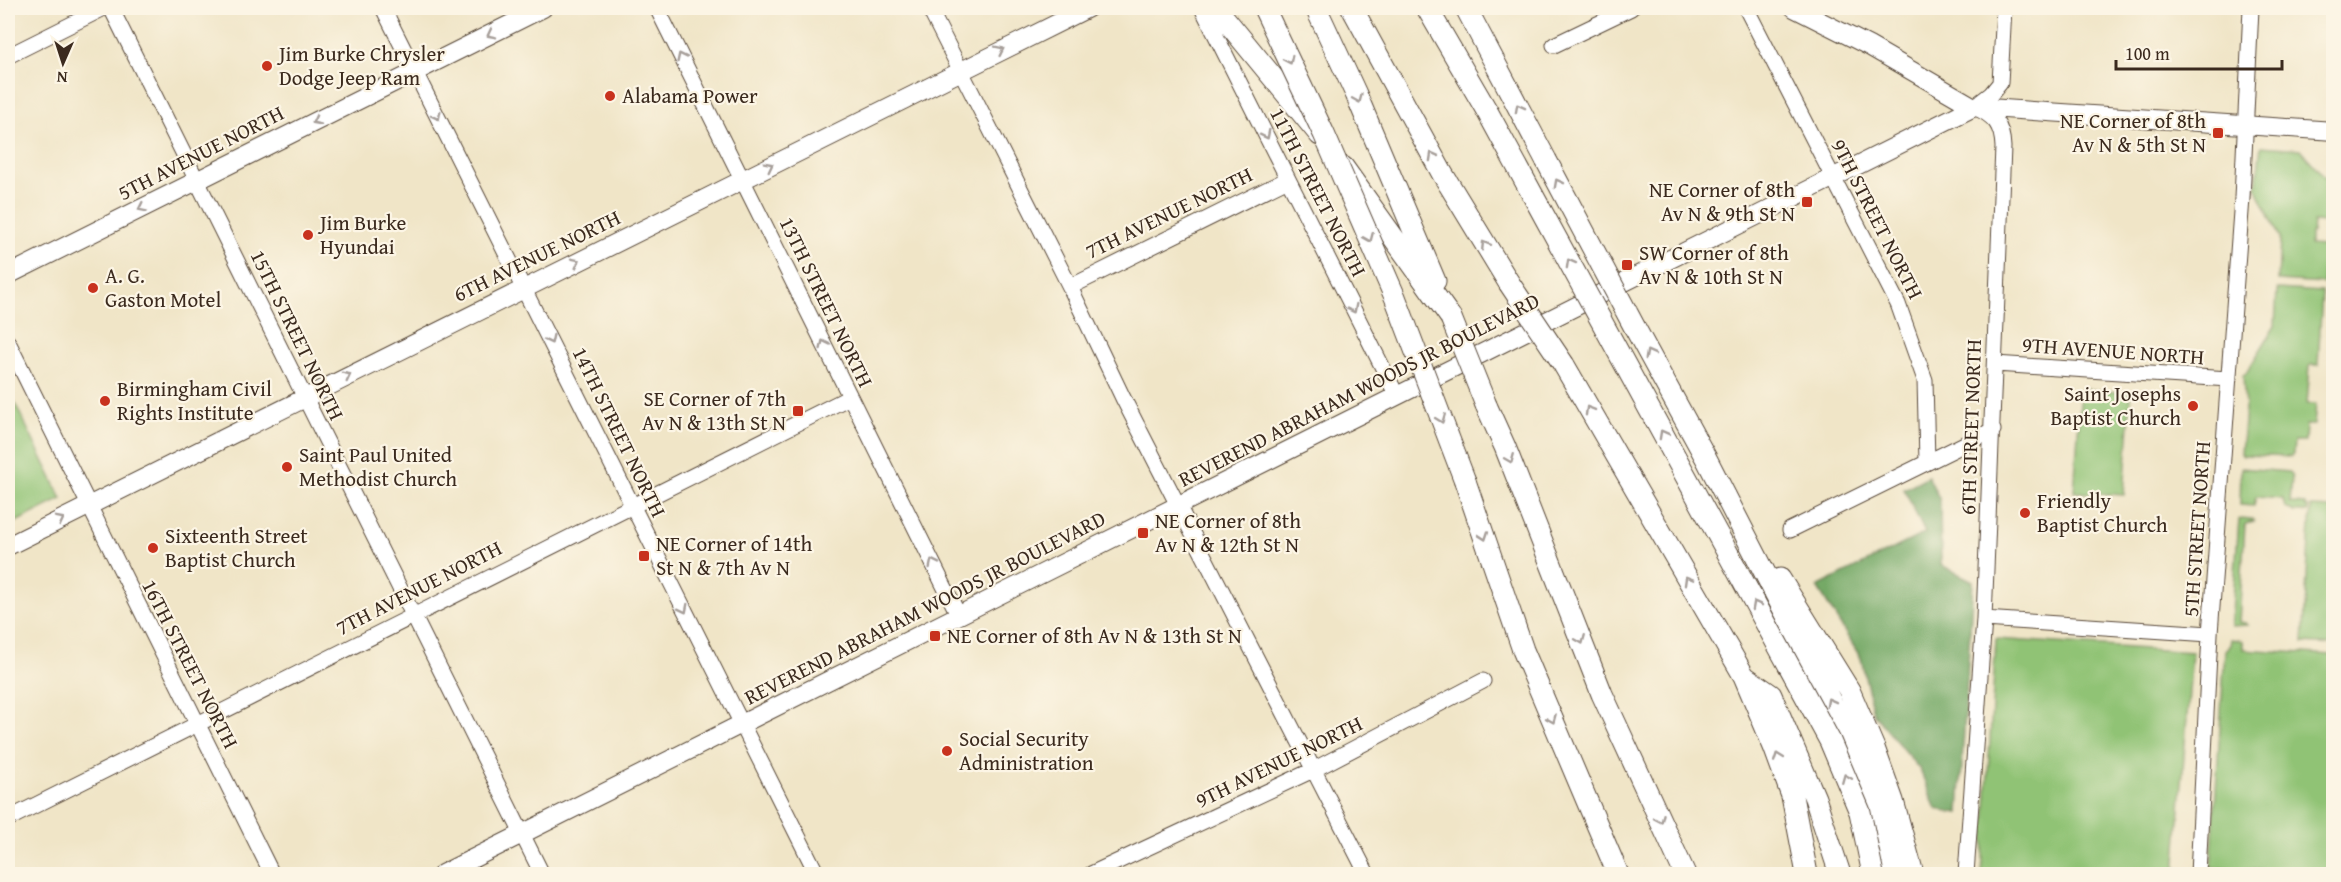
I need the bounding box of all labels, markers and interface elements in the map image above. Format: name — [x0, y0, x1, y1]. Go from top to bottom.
one-way arrow — [486, 26, 497, 38]
north arrow — [33, 33, 93, 93]
scale bar — [2116, 33, 2282, 71]
place label: Jim Burke Chrysler Dodge Jeep Ram — [276, 38, 445, 93]
text: 100 m — [2125, 40, 2170, 67]
one-way arrow — [994, 46, 1005, 58]
one-way arrow — [677, 53, 688, 63]
one-way arrow — [1282, 54, 1294, 65]
marker: Jim Burke Chrysler Dodge Jeep Ram — [260, 59, 274, 73]
text: N — [56, 66, 68, 90]
place label: Alabama Power — [622, 80, 758, 111]
marker: Alabama Power — [603, 89, 617, 103]
one-way arrow — [1351, 92, 1363, 103]
street label: 5TH AVENUE NORTH — [112, 97, 289, 208]
street label: 11TH STREET NORTH — [1262, 102, 1375, 282]
one-way arrow — [1515, 104, 1526, 114]
place label: NE Corner of 8th Av N & 5th St N — [2060, 105, 2206, 160]
one-way arrow — [430, 110, 442, 121]
one-way arrow — [312, 114, 323, 125]
marker: NE Corner of 8th Av N & 5th St N — [2211, 126, 2225, 140]
one-way arrow — [1258, 128, 1270, 139]
street label: 9TH STREET NORTH — [1824, 133, 1931, 304]
one-way arrow — [1429, 151, 1440, 162]
street label: 7TH AVENUE NORTH — [1080, 159, 1258, 267]
one-way arrow — [763, 162, 774, 173]
place label: NE Corner of 8th Av N & 9th St N — [1649, 174, 1795, 229]
one-way arrow — [1554, 179, 1565, 190]
marker: NE Corner of 8th Av N & 9th St N — [1800, 195, 1814, 209]
one-way arrow — [138, 201, 148, 212]
street label: 6TH AVENUE NORTH — [448, 202, 626, 310]
place label: Jim Burke Hyundai — [317, 207, 406, 262]
street label: 13TH STREET NORTH — [772, 211, 881, 392]
marker: Jim Burke Hyundai — [301, 228, 315, 242]
one-way arrow — [1362, 232, 1374, 243]
place label: SW Corner of 8th Av N & 10th St N — [1639, 237, 1789, 292]
one-way arrow — [1480, 241, 1492, 251]
street label: 15TH STREET NORTH — [243, 244, 352, 425]
one-way arrow — [570, 258, 580, 269]
marker: SW Corner of 8th Av N & 10th St N — [1620, 258, 1634, 272]
one-way arrow — [1566, 259, 1577, 269]
place label: A. G. Gaston Motel — [105, 260, 221, 315]
marker: A. G. Gaston Motel — [86, 281, 100, 295]
street label: REVEREND ABRAHAM WOODS JR BOULEVARD — [1173, 285, 1545, 494]
one-way arrow — [1346, 302, 1358, 313]
street label: 9TH AVENUE NORTH — [2021, 329, 2205, 372]
one-way arrow — [542, 334, 554, 345]
street label: 6TH STREET NORTH — [1952, 338, 1989, 516]
one-way arrow — [820, 340, 831, 351]
street label: 14TH STREET NORTH — [565, 341, 674, 522]
one-way arrow — [1645, 349, 1656, 360]
one-way arrow — [340, 372, 351, 384]
place label: Birmingham Civil Rights Institute — [117, 373, 272, 428]
place label: Saint Josephs Baptist Church — [2050, 378, 2181, 433]
place label: SE Corner of 7th Av N & 13th St N — [642, 383, 786, 438]
marker: Birmingham Civil Rights Institute — [98, 394, 112, 408]
marker: Saint Josephs Baptist Church — [2186, 399, 2200, 413]
marker: SE Corner of 7th Av N & 13th St N — [791, 404, 805, 418]
one-way arrow — [1585, 405, 1596, 416]
one-way arrow — [1434, 413, 1447, 424]
one-way arrow — [1659, 430, 1670, 440]
place label: Saint Paul United Methodist Church — [299, 439, 457, 494]
street label: 5TH STREET NORTH — [2175, 440, 2218, 618]
one-way arrow — [1502, 453, 1515, 464]
marker: Saint Paul United Methodist Church — [280, 460, 294, 474]
place label: Friendly Baptist Church — [2037, 485, 2168, 540]
street label: REVEREND ABRAHAM WOODS JR BOULEVARD — [739, 503, 1111, 712]
place label: NE Corner of 8th Av N & 12th St N — [1155, 505, 1301, 560]
marker: Friendly Baptist Church — [2018, 506, 2032, 520]
one-way arrow — [53, 516, 64, 527]
place label: Sixteenth Street Baptist Church — [165, 520, 308, 575]
marker: NE Corner of 8th Av N & 12th St N — [1136, 526, 1150, 540]
place label: NE Corner of 14th St N & 7th Av N — [656, 528, 812, 583]
one-way arrow — [1477, 530, 1490, 541]
street label: 7TH AVENUE NORTH — [330, 532, 507, 643]
marker: Sixteenth Street Baptist Church — [146, 541, 160, 555]
marker: NE Corner of 14th St N & 7th Av N — [637, 549, 651, 563]
one-way arrow — [929, 559, 940, 570]
street label: 16TH STREET NORTH — [134, 574, 247, 754]
one-way arrow — [1683, 576, 1695, 586]
one-way arrow — [1752, 600, 1764, 611]
one-way arrow — [676, 602, 688, 613]
place label: NE Corner of 8th Av N & 13th St N — [947, 620, 1242, 651]
marker: NE Corner of 8th Av N & 13th St N — [928, 629, 942, 643]
one-way arrow — [1574, 634, 1586, 645]
one-way arrow — [1826, 698, 1837, 708]
street label: 9TH AVENUE NORTH — [1190, 708, 1368, 816]
one-way arrow — [1545, 713, 1557, 724]
place label: Social Security Administration — [959, 723, 1094, 778]
marker: Social Security Administration — [940, 744, 954, 758]
one-way arrow — [1772, 752, 1785, 763]
one-way arrow — [1841, 773, 1853, 784]
one-way arrow — [1653, 812, 1665, 823]

